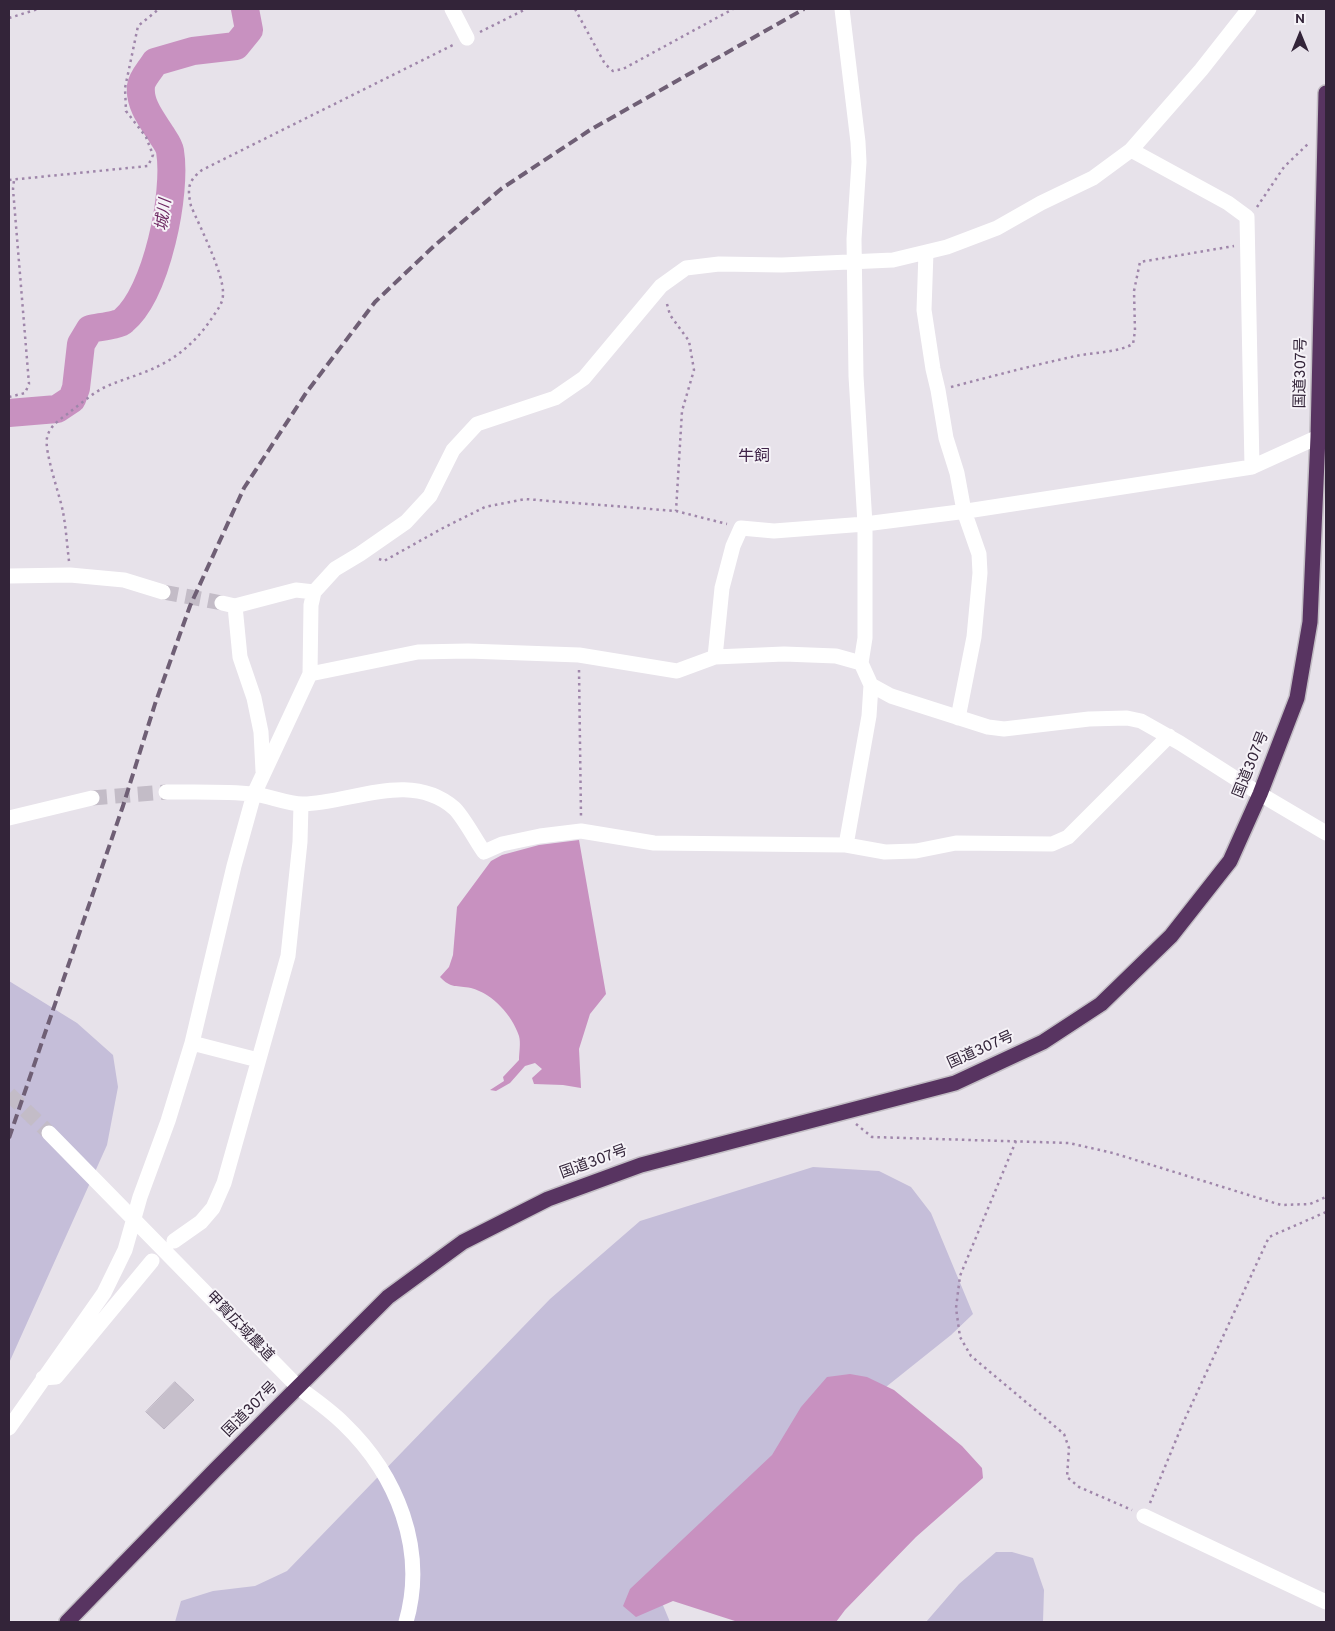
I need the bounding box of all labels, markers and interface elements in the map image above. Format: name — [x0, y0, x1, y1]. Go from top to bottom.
north arrow — [1275, 10, 1325, 60]
text: N — [1295, 11, 1305, 28]
water label: 城川 — [153, 198, 177, 232]
street label: 国道307号 — [1292, 337, 1312, 409]
district label: 牛飼 — [738, 448, 770, 468]
street label: 国道307号 — [1230, 729, 1274, 801]
street label: 国道307号 — [945, 1028, 1017, 1074]
street label: 国道307号 — [558, 1142, 630, 1184]
street label: 甲賀広域農道 — [201, 1288, 277, 1366]
street label: 国道307号 — [220, 1379, 282, 1441]

